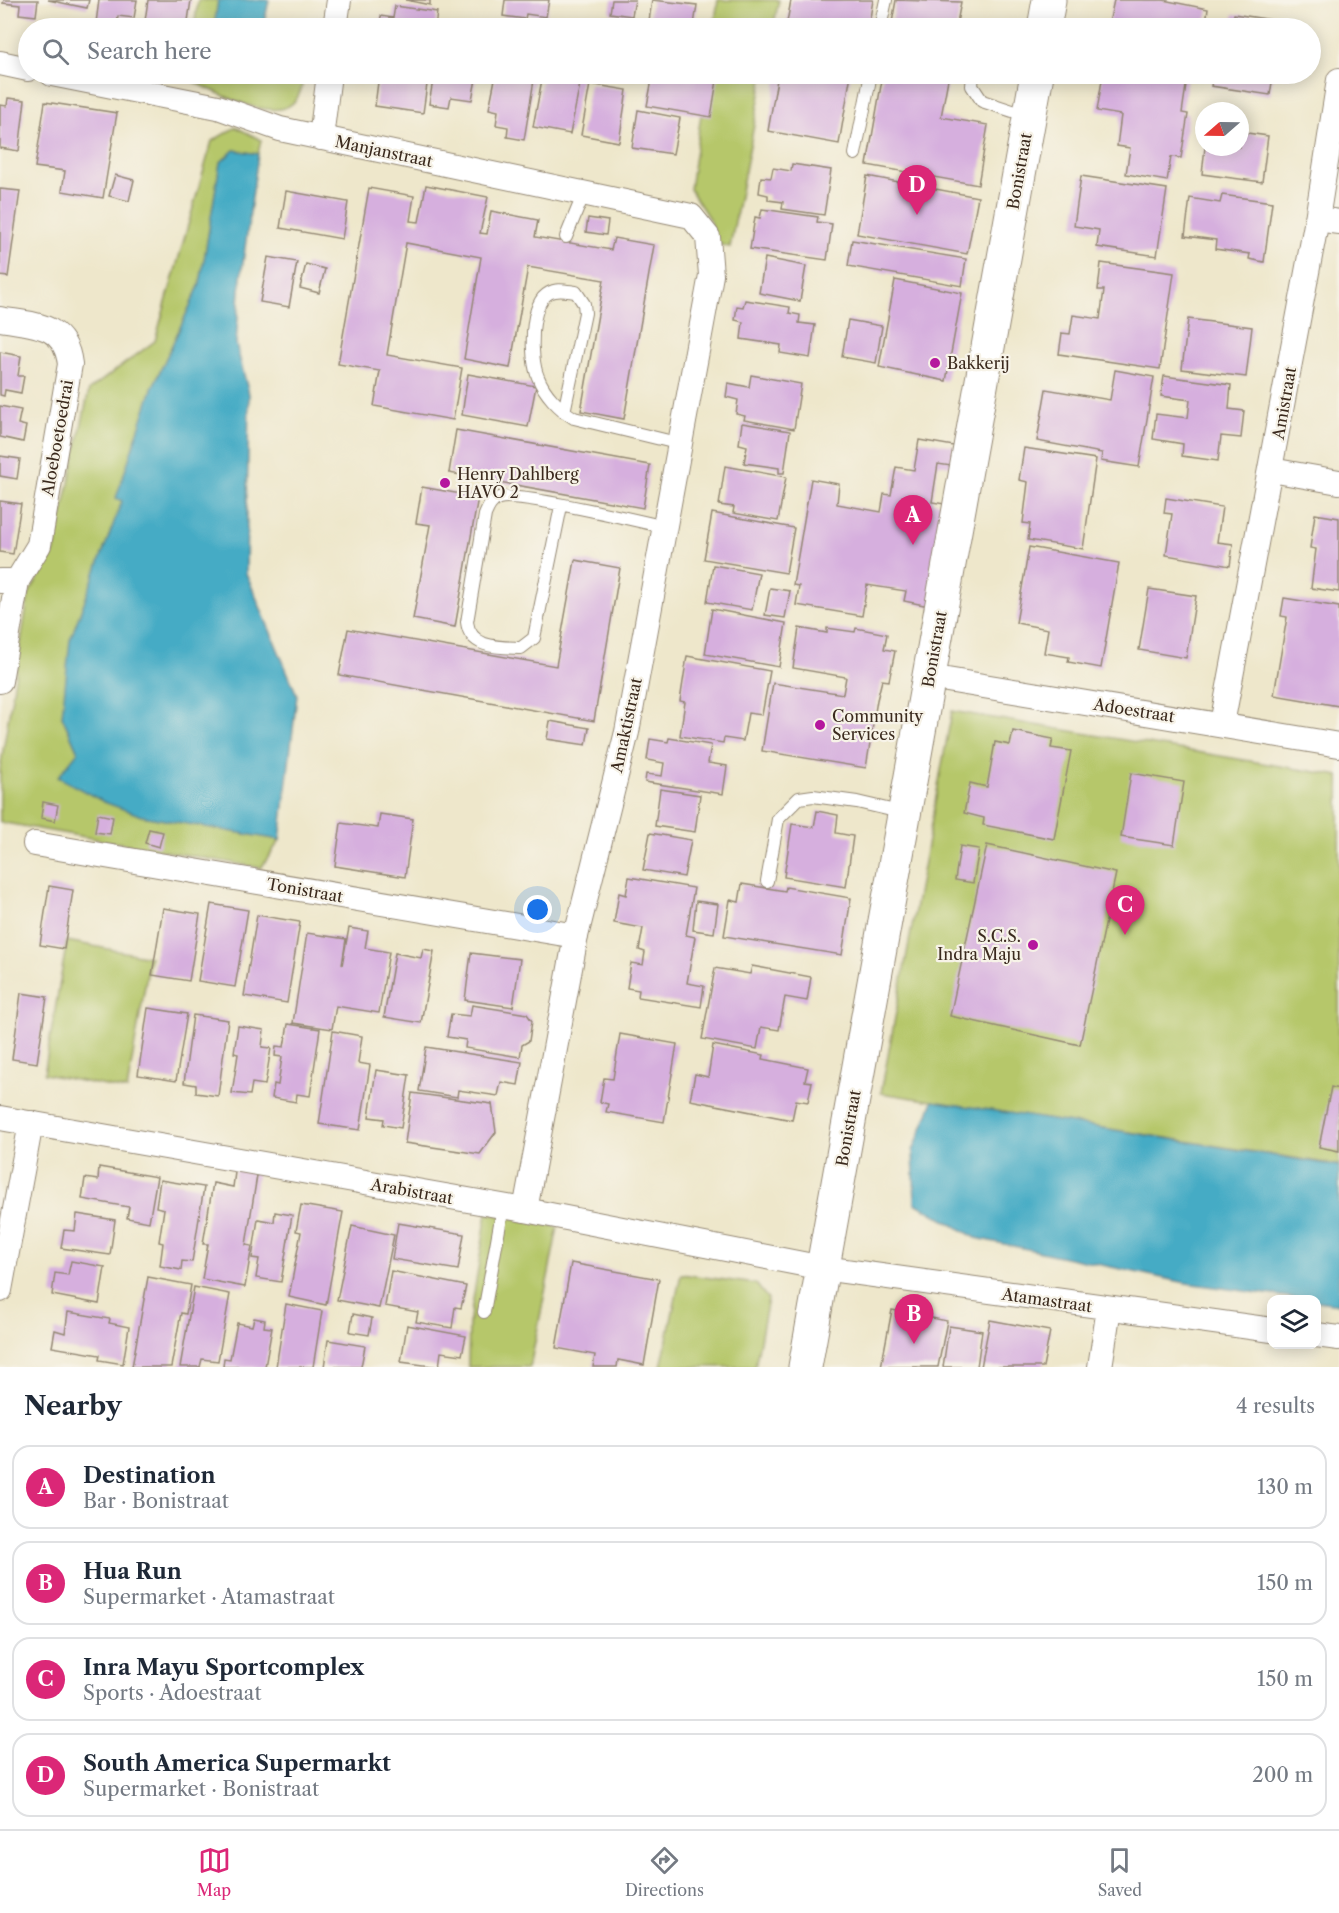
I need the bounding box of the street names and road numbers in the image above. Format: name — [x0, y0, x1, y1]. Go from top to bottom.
street label: Manjanstraat — [333, 131, 435, 171]
street label: Bonistraat — [1002, 131, 1036, 211]
street label: Amistraat — [1268, 365, 1300, 442]
street label: Aloeboetoedrai — [37, 378, 77, 499]
street label: Bonistraat — [917, 609, 951, 689]
street label: Amaktistraat — [606, 675, 646, 775]
street label: Adoestraat — [1091, 694, 1176, 726]
street label: Tonistraat — [265, 873, 345, 907]
street label: Bonistraat — [831, 1088, 865, 1168]
street label: Arabistraat — [368, 1174, 455, 1208]
street label: Atamastraat — [1000, 1284, 1094, 1316]

